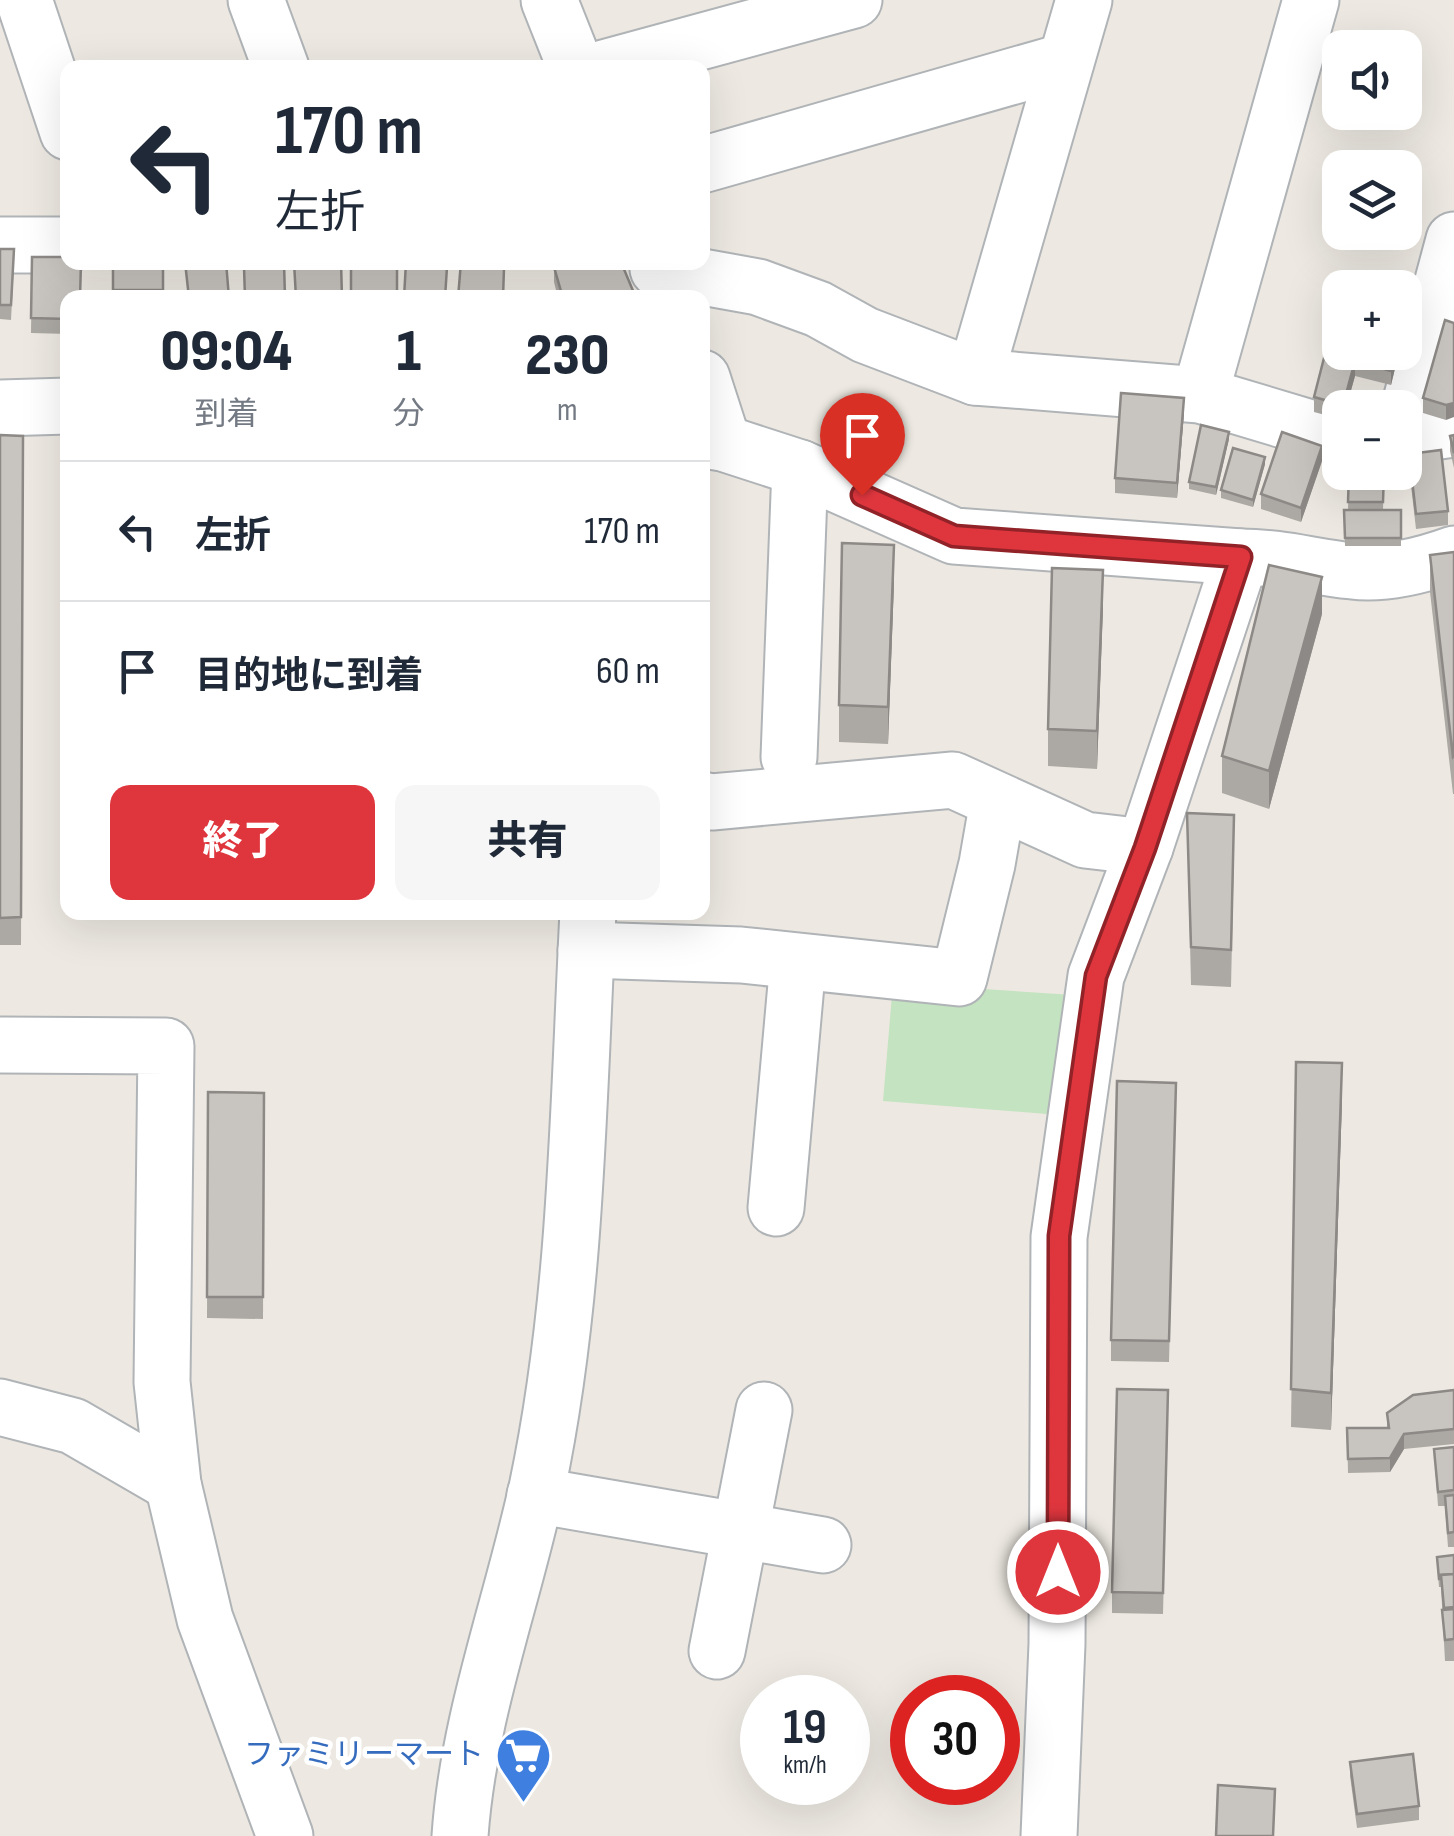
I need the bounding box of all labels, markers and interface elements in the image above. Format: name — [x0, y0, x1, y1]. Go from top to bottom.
map controls — [1322, 30, 1422, 490]
button: sound — [1322, 30, 1422, 130]
text: 170 m — [275, 90, 423, 174]
icon: left — [110, 100, 240, 230]
button: layers — [1322, 150, 1422, 250]
text: 左折 — [275, 186, 365, 241]
button: + — [1322, 270, 1422, 370]
text: 09:04 — [161, 316, 292, 388]
text: 1 — [396, 316, 421, 388]
text: 230 — [525, 320, 609, 392]
button: − — [1322, 390, 1422, 490]
text: m — [557, 391, 578, 430]
pin — [820, 393, 905, 496]
text: 到着 — [194, 395, 258, 434]
text: 分 — [393, 395, 425, 434]
icon: arrive — [835, 408, 890, 463]
icon: left — [110, 504, 165, 559]
text: 170 m — [584, 509, 660, 554]
text: 左折 — [195, 514, 271, 559]
icon: arrive — [110, 644, 165, 699]
text: 60 m — [596, 649, 660, 694]
text: 目的地に到着 — [195, 654, 423, 699]
button: 終了 — [110, 785, 375, 900]
button: 共有 — [395, 785, 660, 900]
position arrow — [1006, 1520, 1110, 1624]
speed limit sign: 30 — [890, 1675, 1020, 1805]
text: 19 — [783, 1698, 827, 1758]
supermarket icon: ファミリーマート — [493, 1725, 553, 1804]
place label: ファミリーマート — [244, 1737, 484, 1773]
text: km/h — [783, 1750, 827, 1781]

